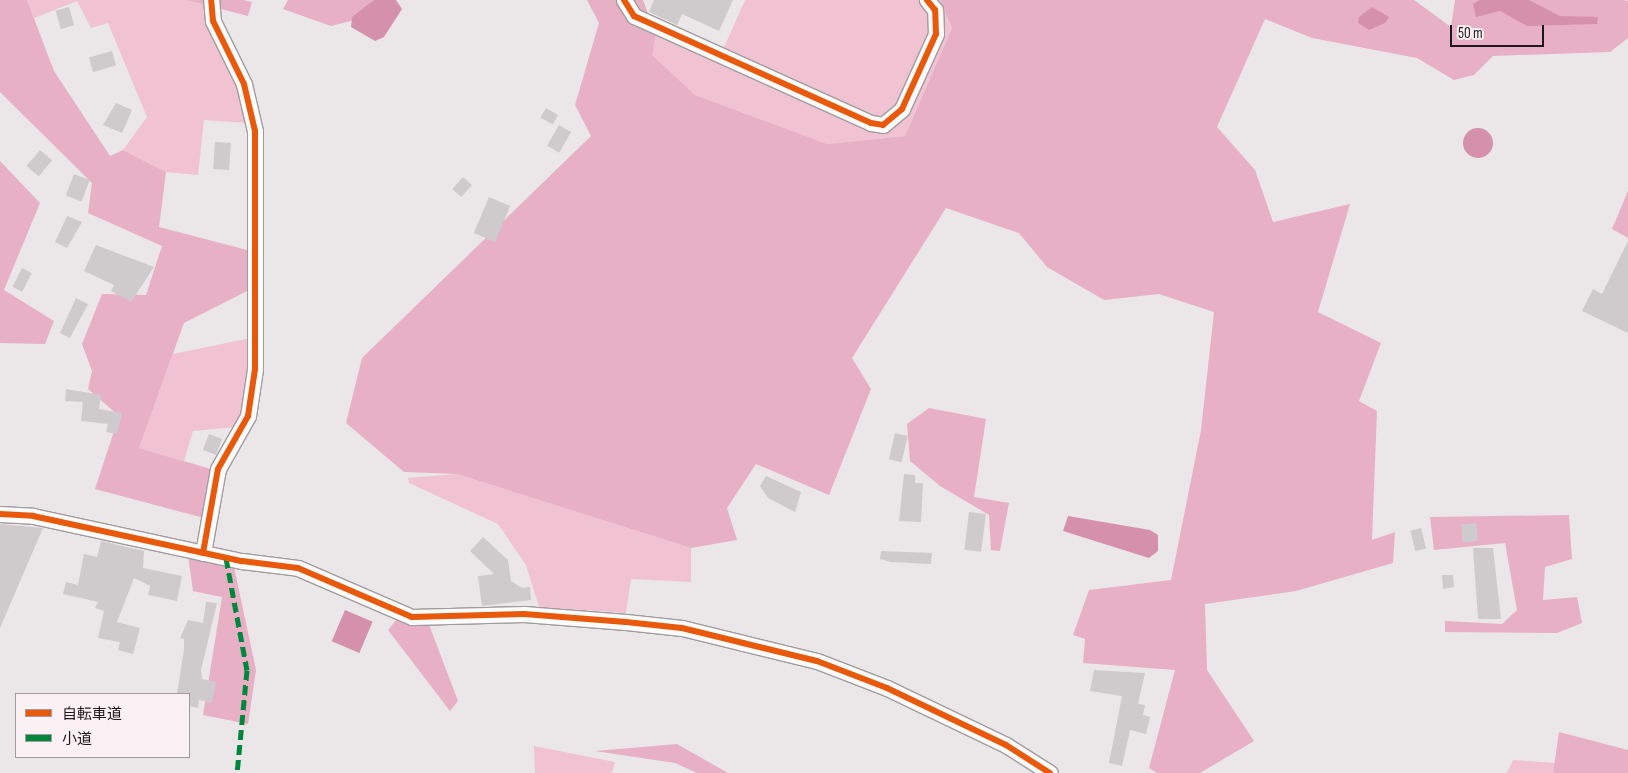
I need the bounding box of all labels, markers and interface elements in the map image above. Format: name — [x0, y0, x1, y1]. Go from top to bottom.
scale bar — [1453, 15, 1547, 47]
text: 50 m — [1458, 24, 1483, 43]
legend — [15, 693, 190, 758]
text: 自転車道 — [62, 705, 122, 724]
text: 小道 — [62, 730, 92, 749]

